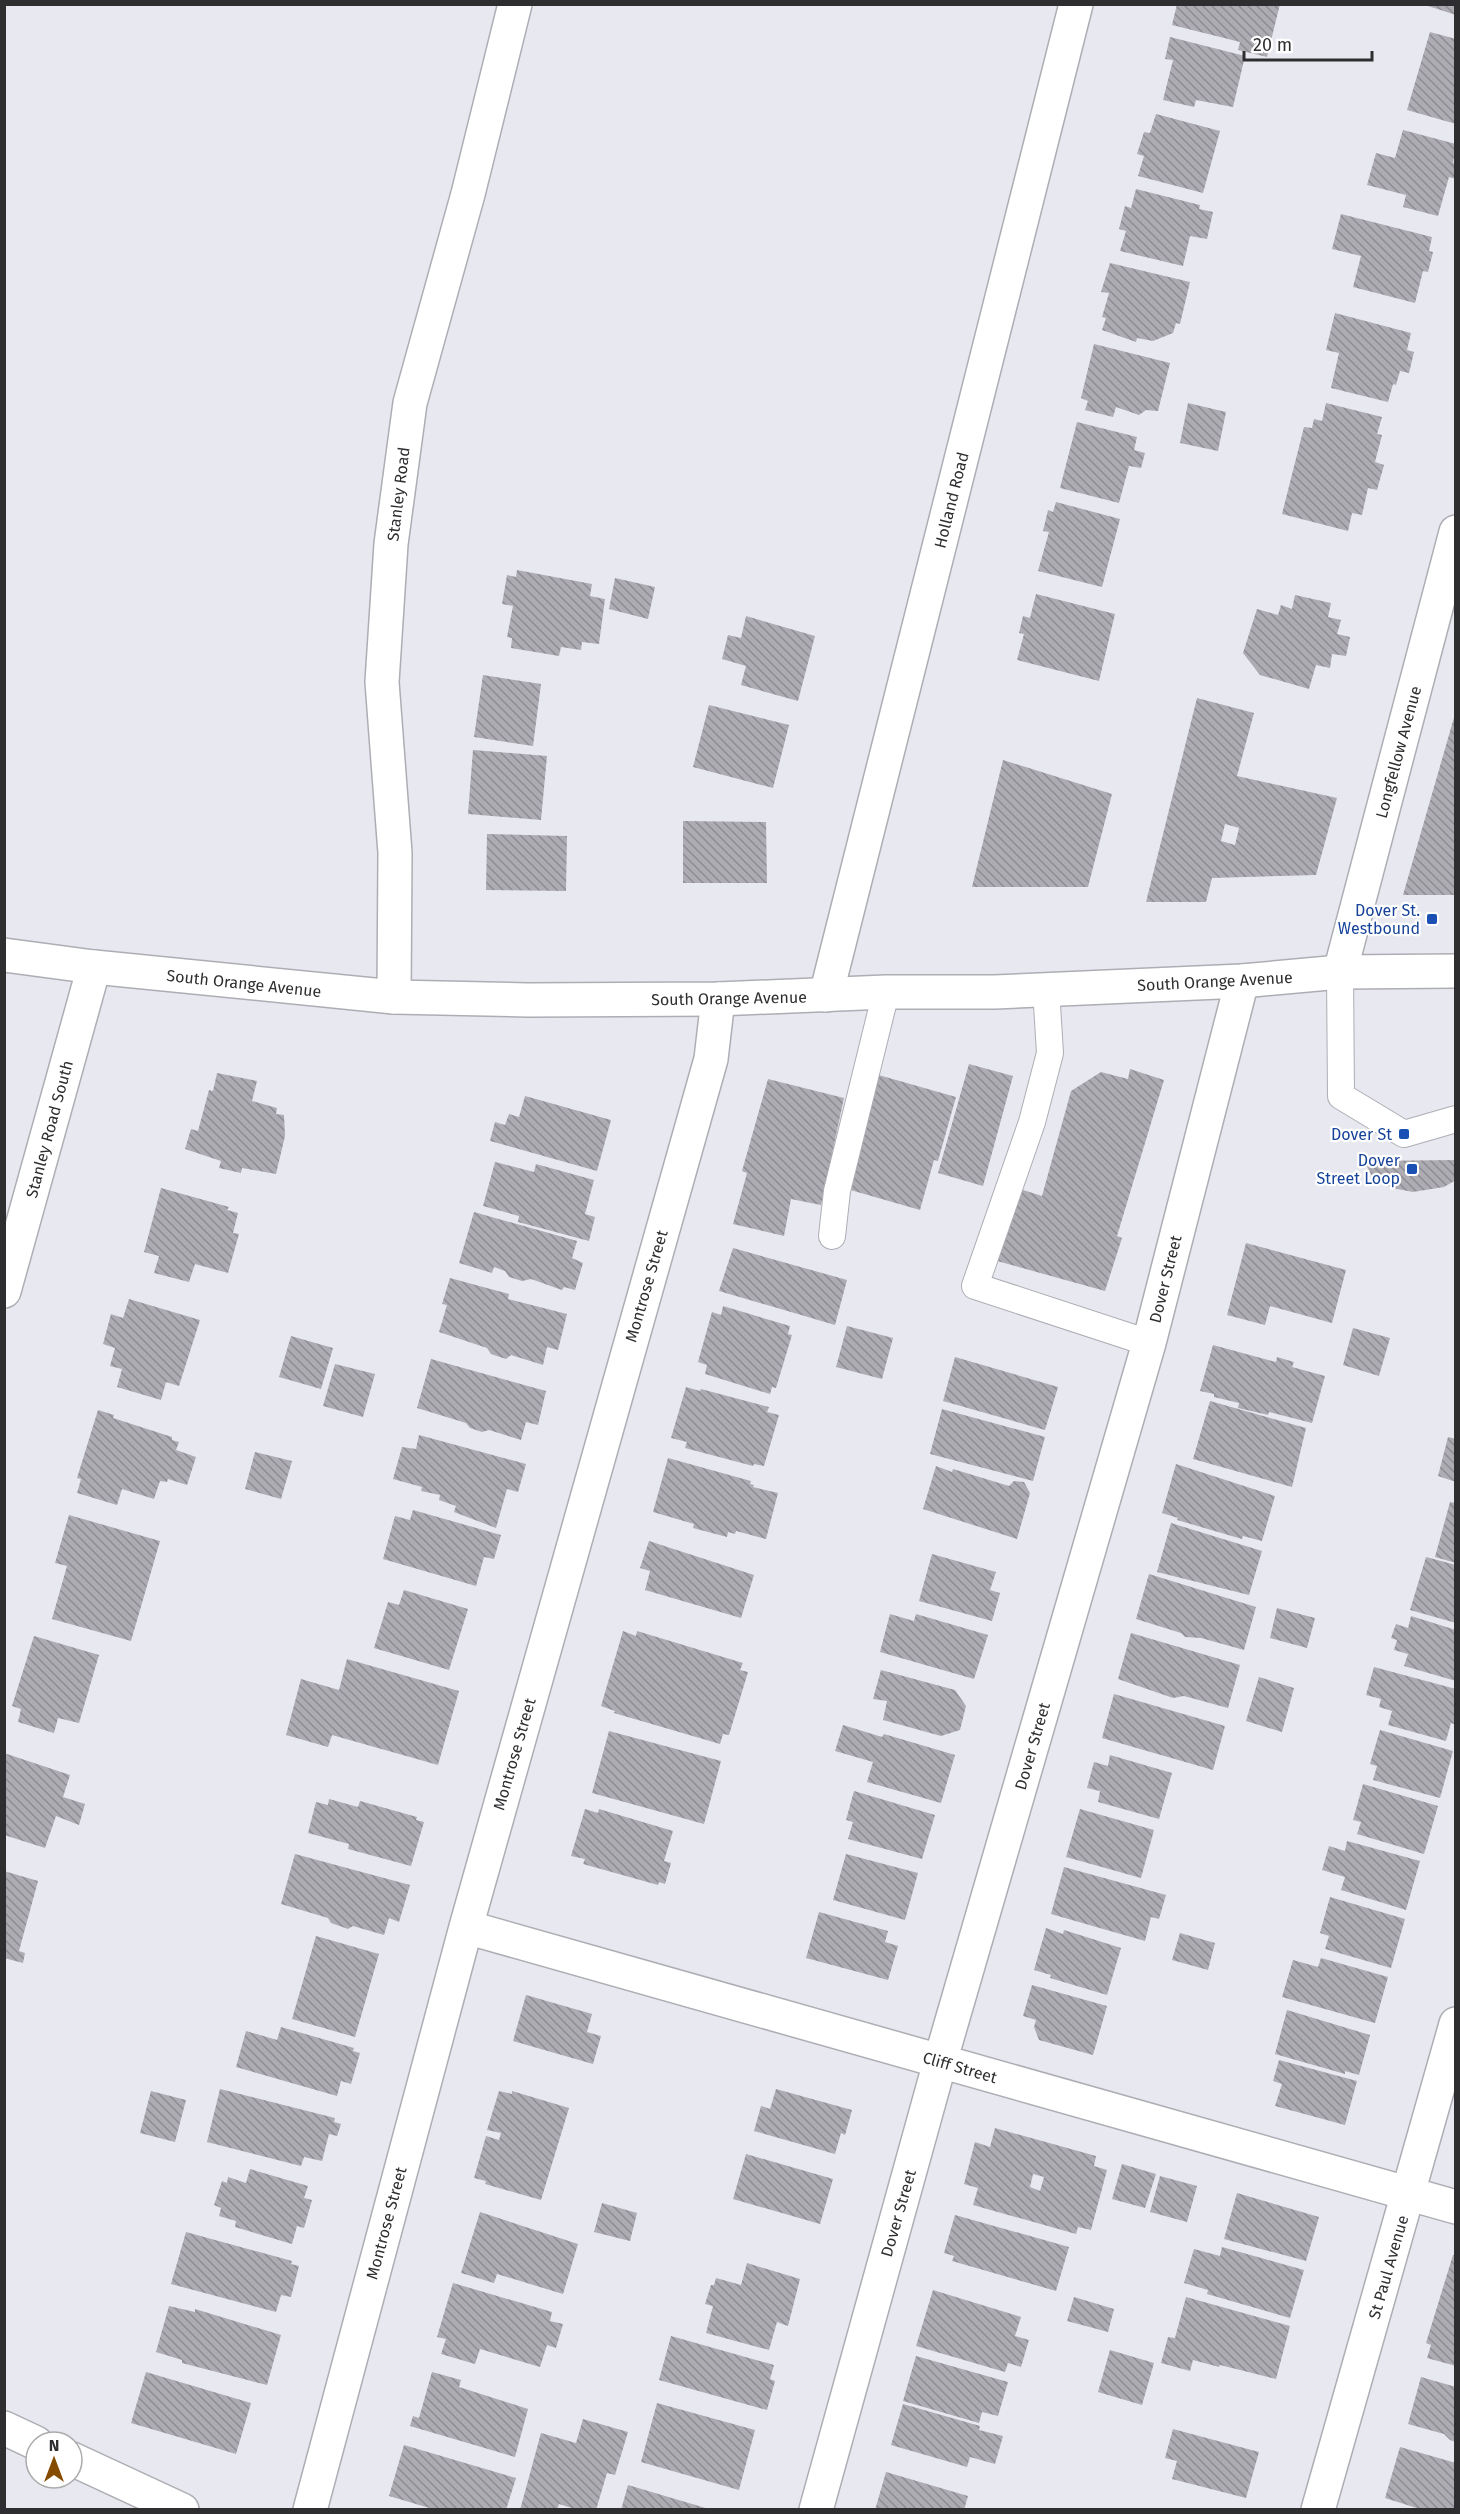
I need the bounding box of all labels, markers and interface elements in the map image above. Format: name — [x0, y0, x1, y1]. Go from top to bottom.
scale bar — [1244, 24, 1372, 62]
text: 20 m — [1253, 34, 1292, 56]
street label: Stanley Road — [383, 446, 414, 542]
street label: Holland Road — [930, 450, 973, 550]
street label: Longfellow Avenue — [1372, 684, 1425, 820]
place label: Dover St. Westbound — [1338, 901, 1420, 938]
marker: Dover St. Westbound — [1425, 912, 1439, 926]
street label: South Orange Avenue — [166, 966, 322, 1001]
street label: South Orange Avenue — [1137, 968, 1293, 995]
street label: South Orange Avenue — [651, 988, 807, 1009]
street label: Stanley Road South — [22, 1058, 77, 1200]
place label: Dover St — [1331, 1125, 1392, 1144]
marker: Dover St — [1397, 1127, 1411, 1141]
place label: Dover Street Loop — [1317, 1151, 1401, 1188]
marker: Dover Street Loop — [1405, 1162, 1419, 1176]
street label: Montrose Street — [621, 1228, 672, 1344]
street label: Dover Street — [1145, 1233, 1186, 1325]
street label: Montrose Street — [489, 1696, 540, 1812]
street label: Dover Street — [1011, 1700, 1054, 1792]
street label: Cliff Street — [921, 2048, 999, 2087]
street label: Montrose Street — [362, 2165, 411, 2282]
street label: Dover Street — [877, 2167, 920, 2259]
street label: St Paul Avenue — [1365, 2213, 1412, 2321]
north arrow — [24, 2430, 84, 2490]
text: N — [49, 2436, 59, 2455]

